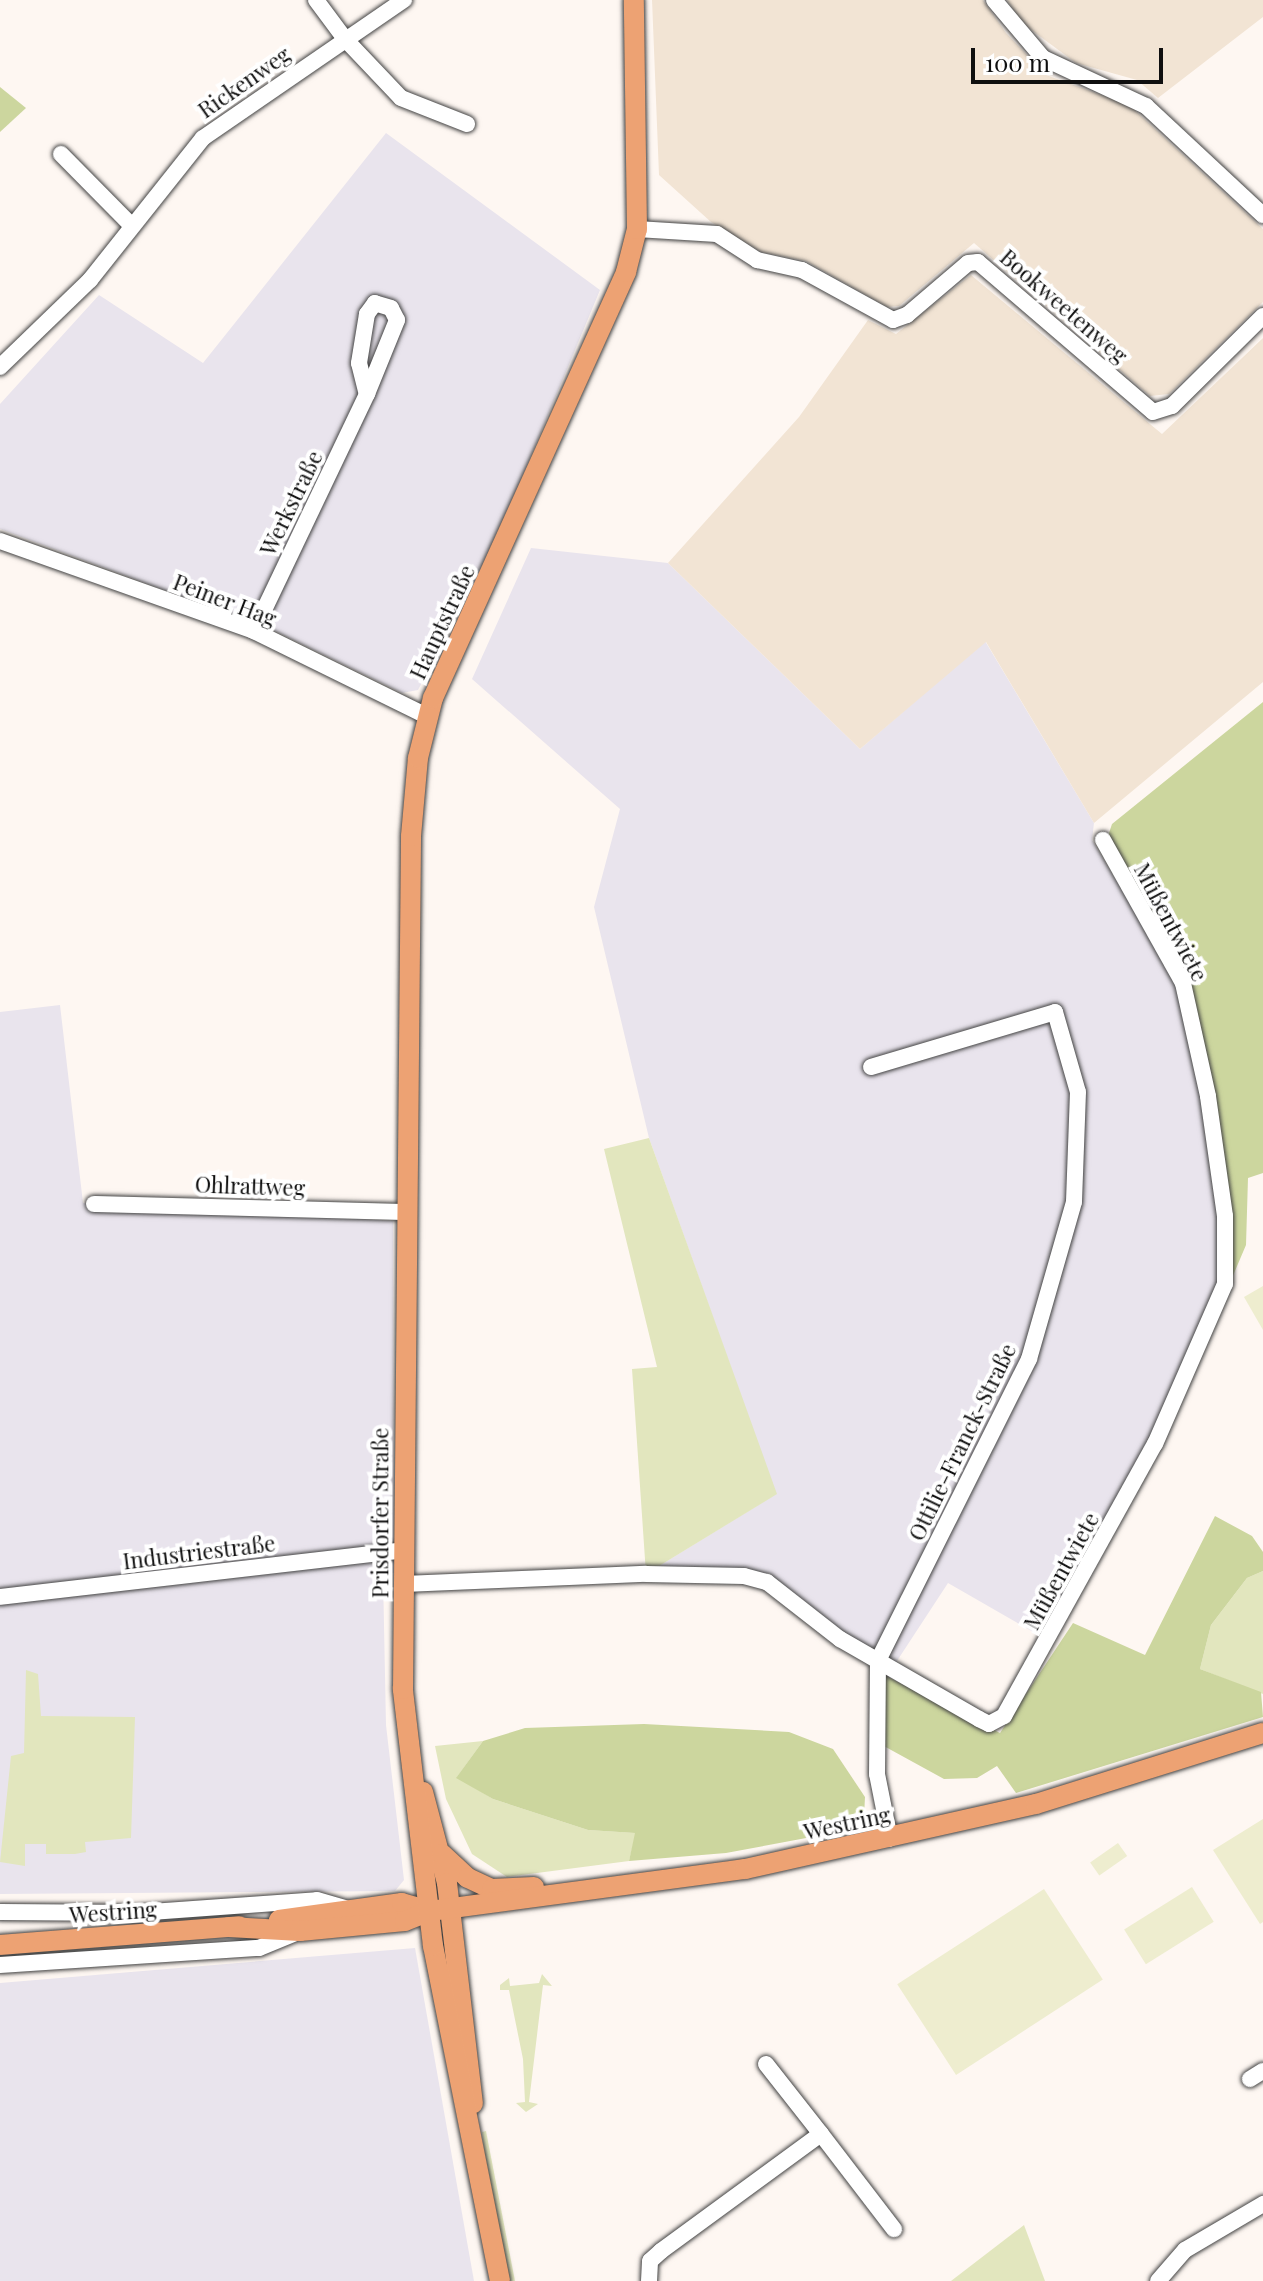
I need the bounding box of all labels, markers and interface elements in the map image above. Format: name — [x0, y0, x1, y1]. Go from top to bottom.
scale bar — [975, 32, 1167, 82]
street label: Rickenweg — [193, 41, 295, 123]
text: 100 m — [985, 46, 1050, 78]
street label: Bookweetenweg — [995, 244, 1133, 368]
street label: Werkstraße — [254, 446, 328, 560]
street label: Hauptstraße — [404, 561, 480, 683]
street label: Peiner Hag — [169, 568, 281, 632]
street label: Müßentwiete — [1129, 858, 1213, 986]
street label: Ohlrattweg — [194, 1171, 306, 1201]
street label: Ottilie-Franck-Straße — [903, 1339, 1021, 1545]
street label: Prisdorfer Straße — [367, 1427, 393, 1599]
street label: Müßentwiete — [1018, 1508, 1104, 1634]
street label: Industriestraße — [121, 1530, 277, 1574]
street label: Westring — [801, 1801, 893, 1845]
street label: Westring — [68, 1896, 158, 1928]

